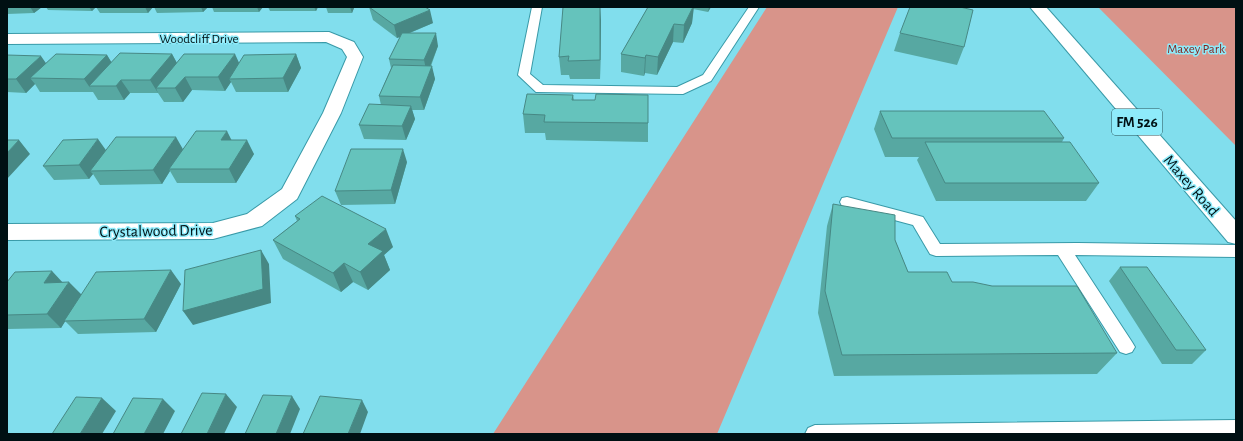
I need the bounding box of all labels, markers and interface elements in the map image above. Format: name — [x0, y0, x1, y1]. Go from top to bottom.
street label: Woodcliff Drive — [160, 33, 238, 46]
park label: Maxey Park — [1167, 43, 1225, 56]
road number: FM 526 — [1112, 109, 1162, 135]
street label: Maxey Road — [1160, 152, 1222, 220]
street label: Crystalwood Drive — [99, 222, 213, 241]

